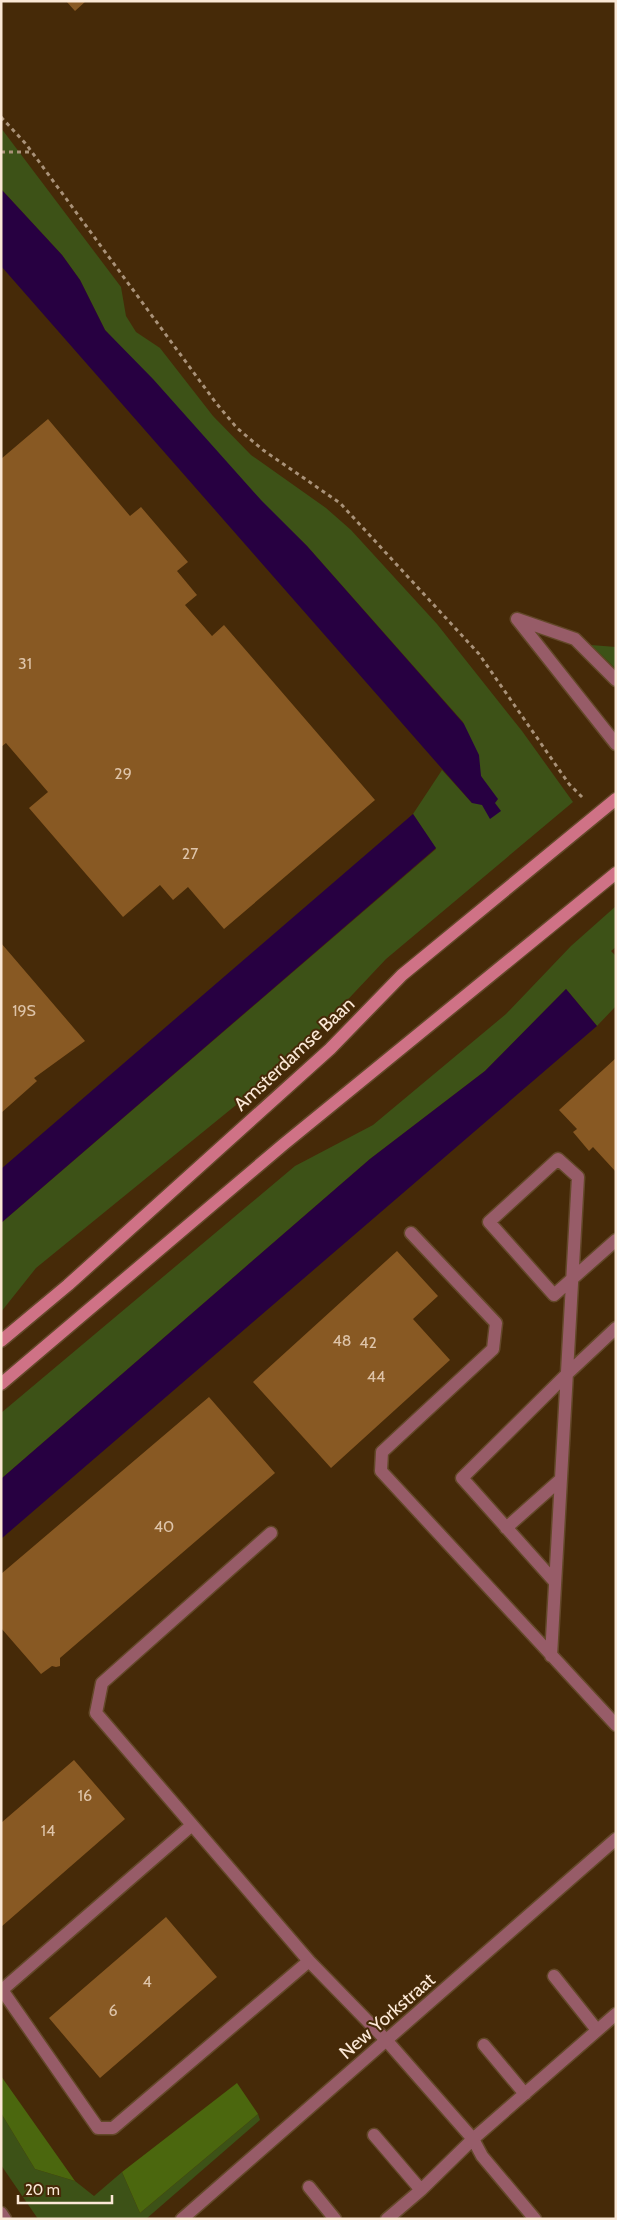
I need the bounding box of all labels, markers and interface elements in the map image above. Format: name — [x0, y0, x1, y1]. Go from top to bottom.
house number: 31 — [18, 654, 32, 673]
house number: 29 — [114, 764, 132, 783]
house number: 27 — [182, 844, 198, 863]
street label: Amsterdamse Baan — [229, 992, 359, 1116]
house number: 19S — [12, 1001, 36, 1020]
house number: 48 — [333, 1331, 351, 1350]
house number: 42 — [359, 1333, 377, 1352]
house number: 44 — [367, 1367, 385, 1386]
house number: 40 — [154, 1517, 174, 1536]
house number: 16 — [78, 1786, 92, 1805]
house number: 14 — [41, 1821, 55, 1840]
street label: New Yorkstraat — [334, 1968, 440, 2064]
house number: 4 — [142, 1972, 152, 1991]
house number: 6 — [108, 2001, 118, 2020]
scale bar — [18, 2172, 111, 2204]
text: 20 m — [25, 2181, 60, 2199]

